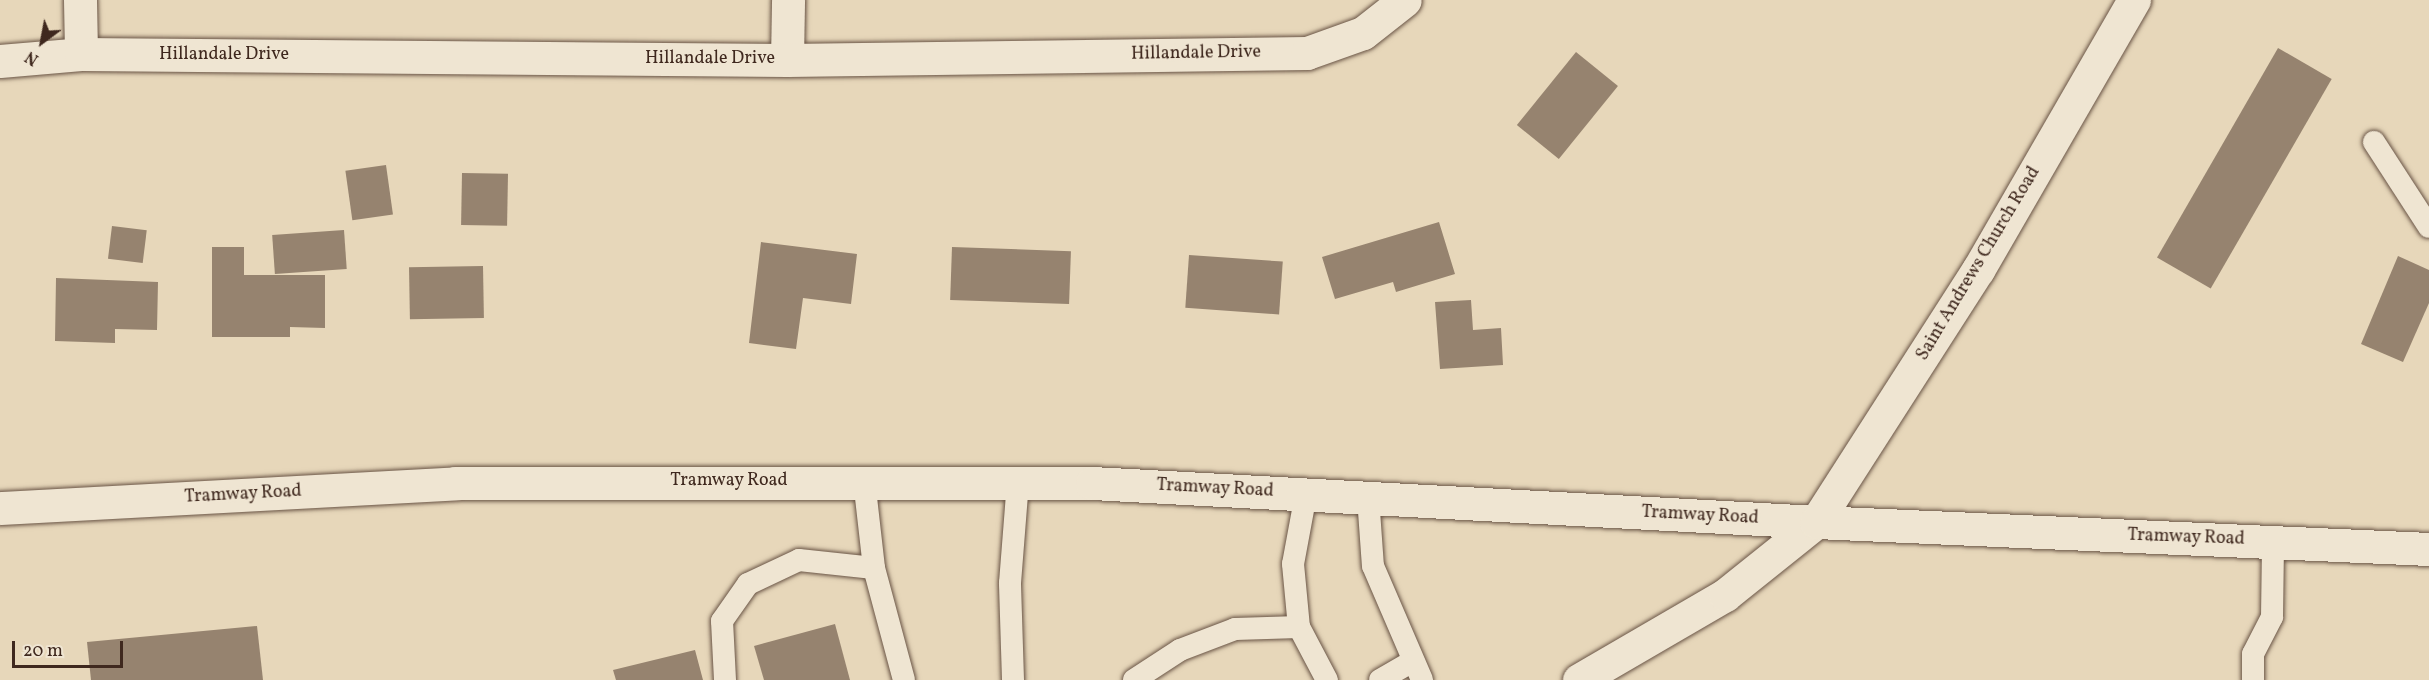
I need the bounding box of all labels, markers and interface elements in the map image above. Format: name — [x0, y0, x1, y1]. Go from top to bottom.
north arrow — [12, 12, 72, 72]
street label: Hillandale Drive — [1131, 42, 1261, 66]
street label: Hillandale Drive — [159, 44, 289, 66]
text: N — [22, 45, 43, 70]
street label: Hillandale Drive — [645, 48, 775, 70]
street label: Saint Andrews Church Road — [1912, 163, 2046, 365]
street label: Tramway Road — [670, 470, 788, 492]
street label: Tramway Road — [1156, 475, 1274, 503]
street label: Tramway Road — [184, 481, 302, 509]
street label: Tramway Road — [1641, 502, 1759, 530]
street label: Tramway Road — [2127, 525, 2245, 551]
scale bar — [15, 629, 126, 667]
text: 20 m — [23, 639, 63, 664]

